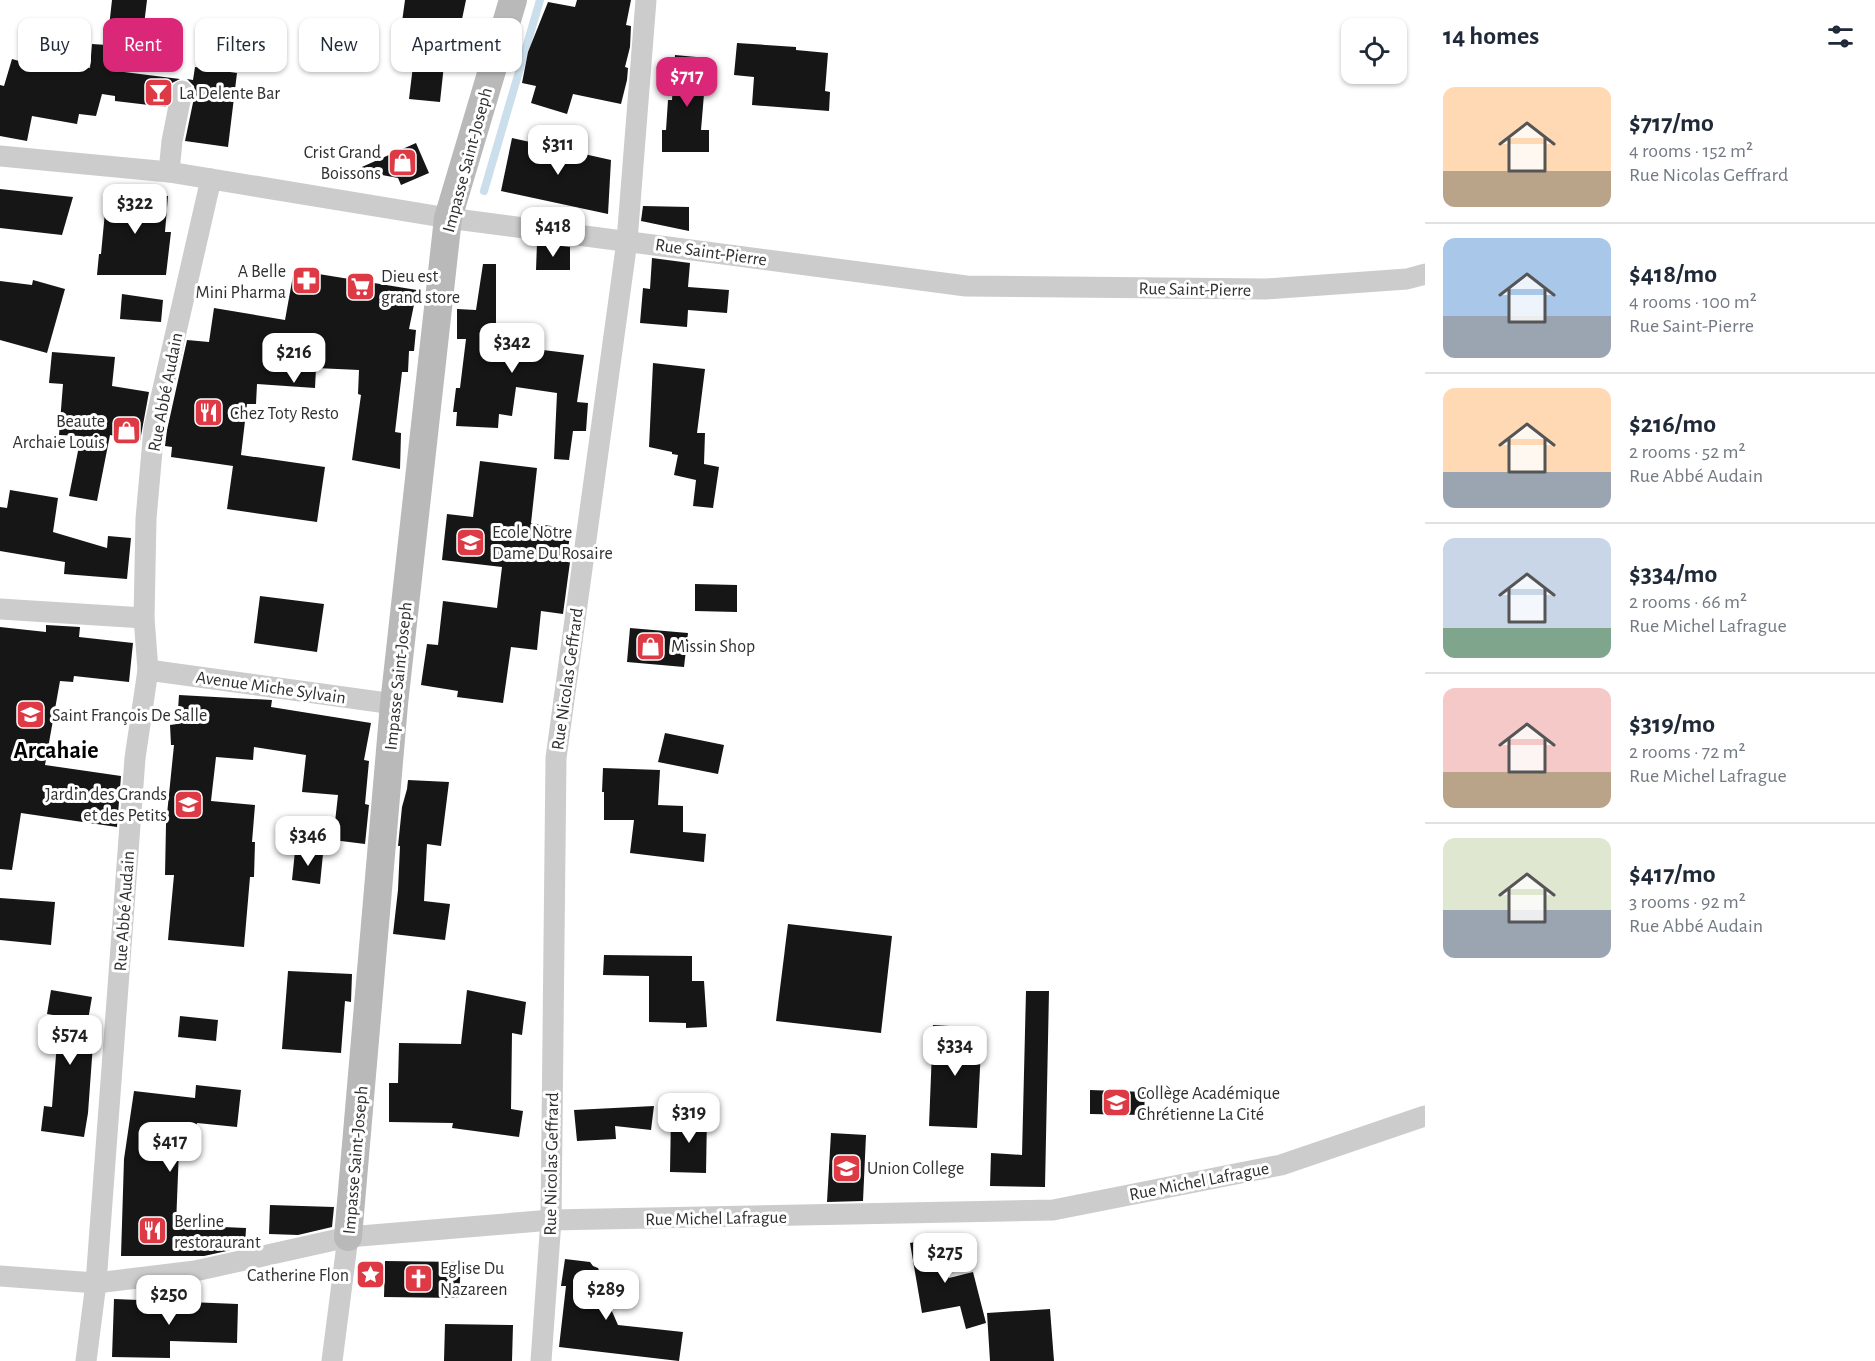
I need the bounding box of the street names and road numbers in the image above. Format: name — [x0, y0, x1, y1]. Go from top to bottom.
street label: Impasse Saint-Joseph — [440, 86, 496, 235]
street label: Rue Saint-Pierre — [654, 236, 768, 270]
street label: Rue Saint-Pierre — [1139, 280, 1251, 300]
street label: Rue Abbé Audain — [146, 331, 186, 453]
street label: Impasse Saint-Joseph — [382, 601, 416, 751]
street label: Rue Nicolas Geffrard — [549, 607, 587, 751]
street label: Avenue Miche Sylvain — [195, 669, 347, 707]
street label: Rue Abbé Audain — [112, 850, 138, 972]
street label: Impasse Saint-Joseph — [341, 1085, 371, 1235]
street label: Rue Nicolas Geffrard — [542, 1092, 562, 1236]
street label: Rue Michel Lafrague — [1128, 1160, 1271, 1204]
street label: Rue Michel Lafrague — [645, 1209, 787, 1229]

